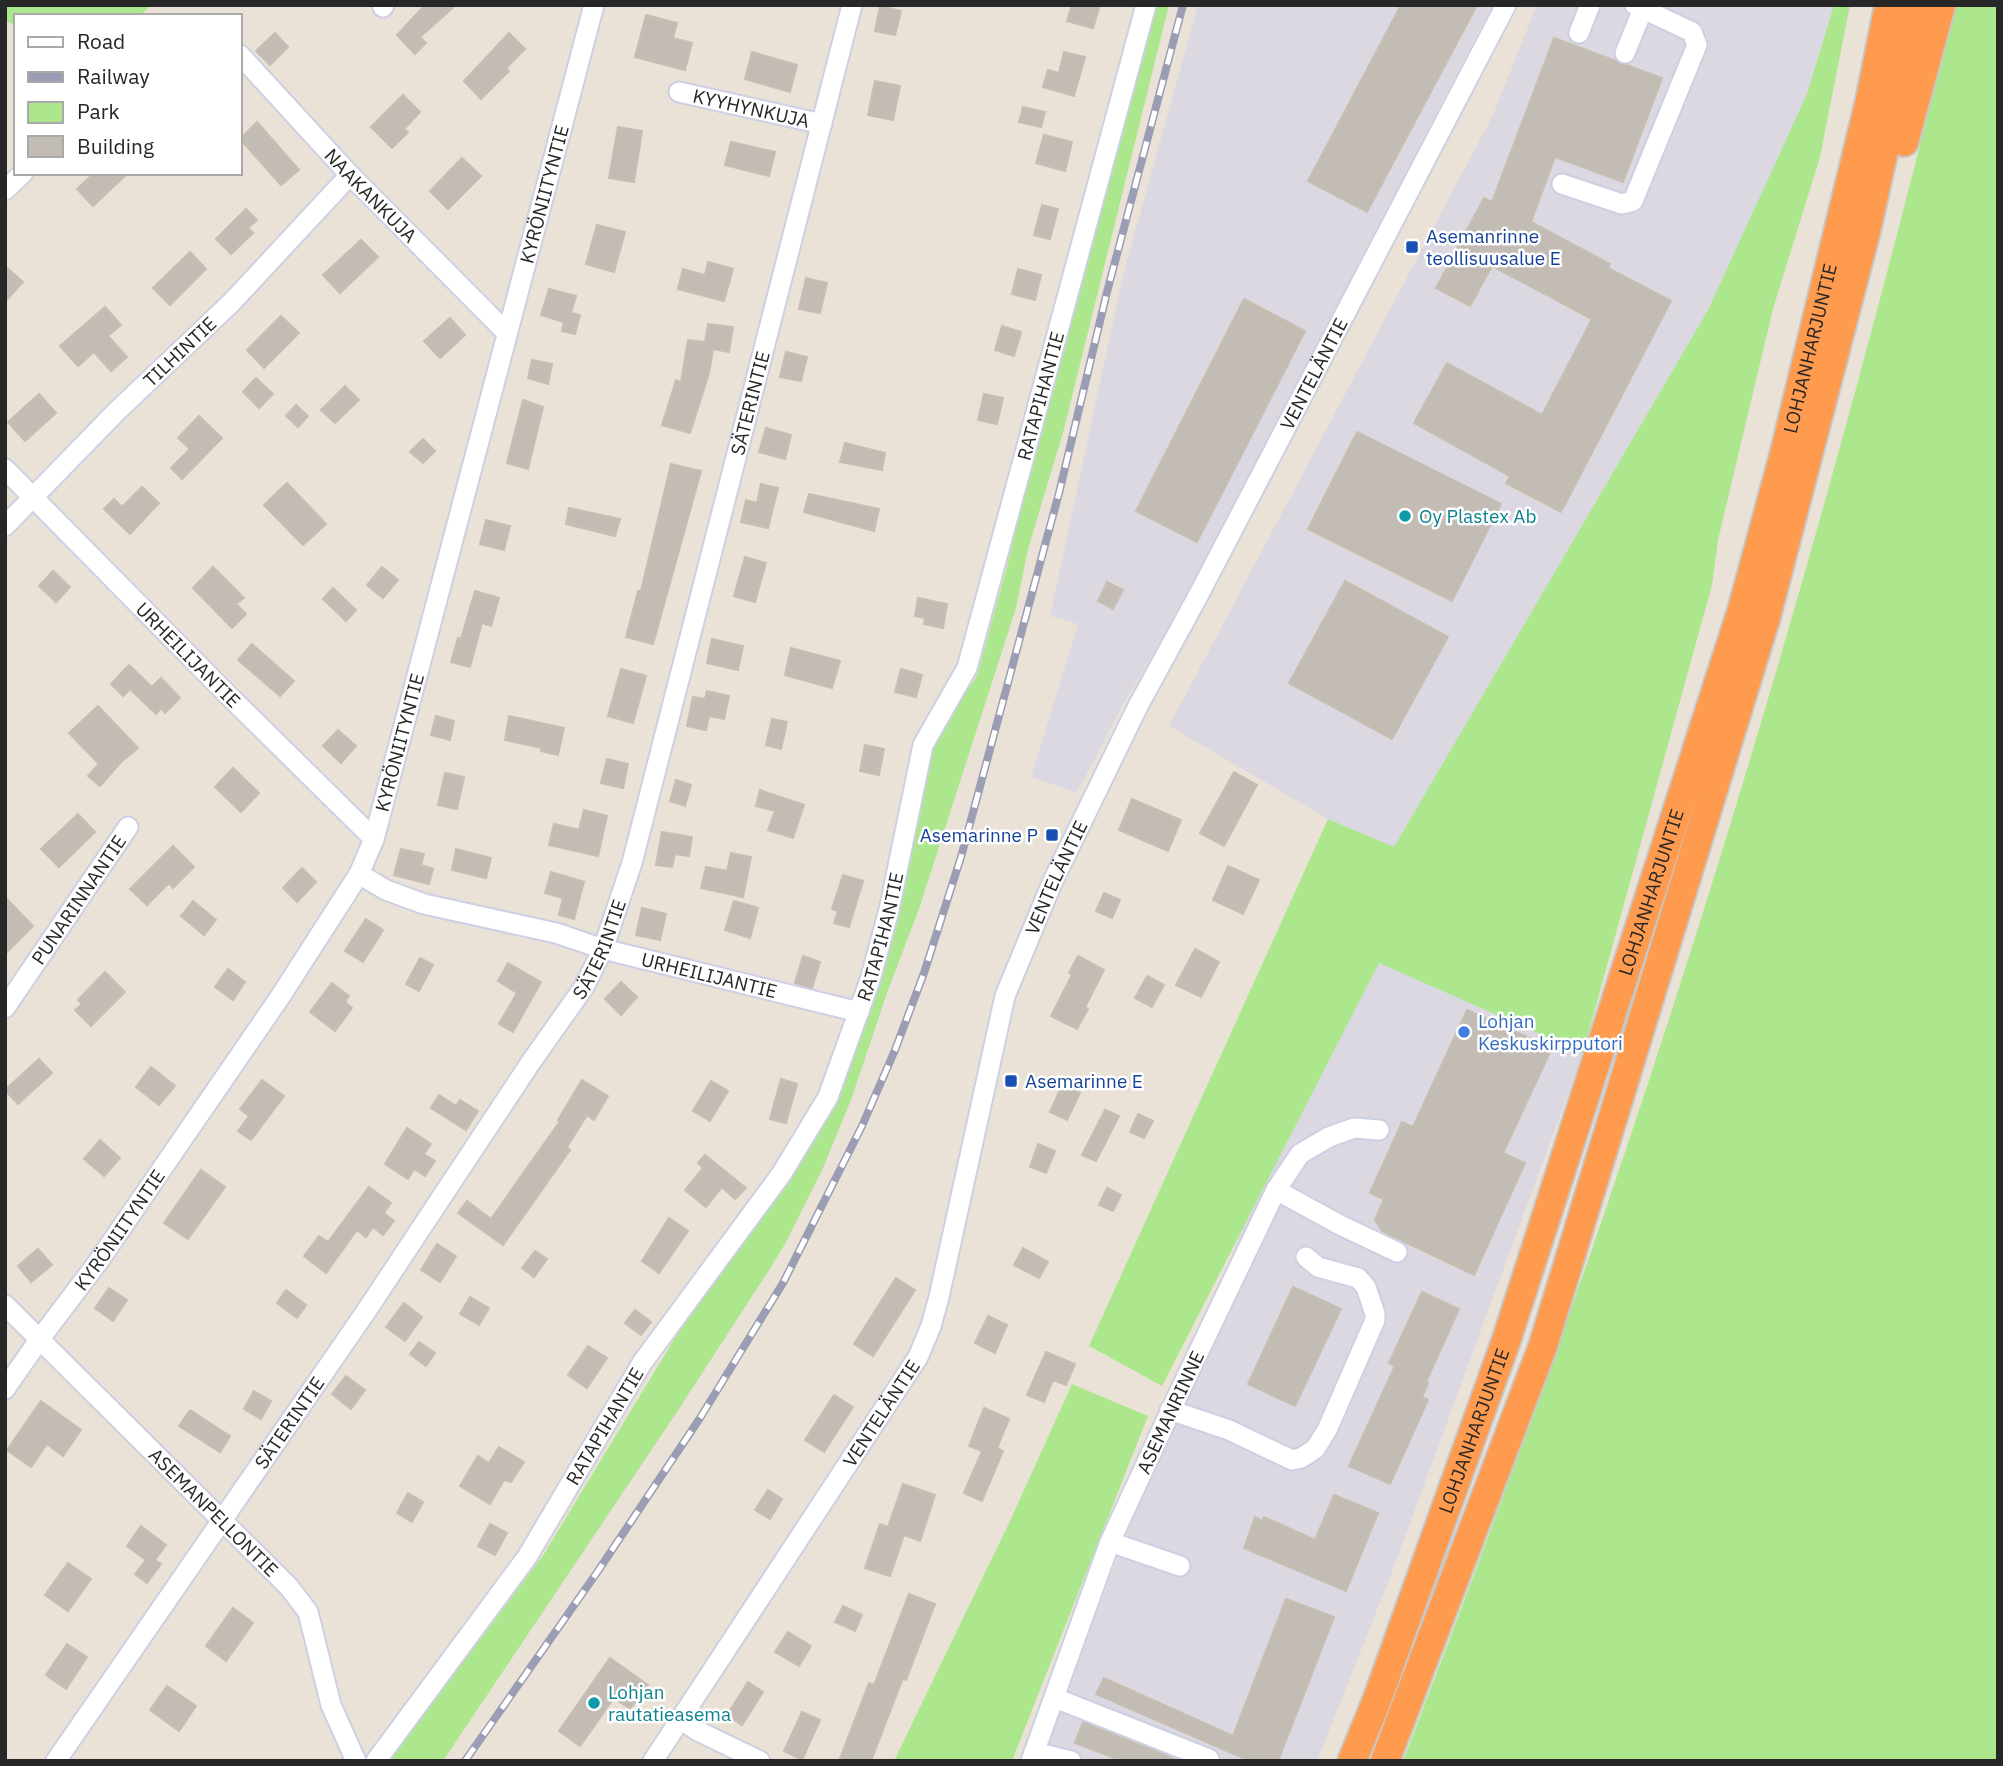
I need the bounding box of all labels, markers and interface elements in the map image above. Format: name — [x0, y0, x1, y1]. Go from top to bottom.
legend — [14, 14, 242, 175]
text: Road — [77, 27, 125, 55]
text: Railway — [77, 62, 150, 90]
street label: KYYHYNKUJA — [691, 83, 812, 133]
text: Park — [77, 97, 120, 125]
street label: KYRÖNIITYNTIE — [514, 122, 574, 266]
text: Building — [77, 132, 154, 160]
street label: NAAKANKUJA — [320, 143, 422, 248]
place label: Asemanrinne teollisuusalue E — [1426, 224, 1561, 270]
marker: Asemanrinne teollisuusalue E — [1404, 239, 1420, 255]
street label: LOHJANHARJUNTIE — [1778, 261, 1842, 436]
street label: TILHINTIE — [138, 311, 221, 392]
street label: VENTELÄNTIE — [1275, 314, 1353, 434]
street label: RATAPIHANTIE — [1012, 329, 1069, 463]
street label: SÄTERINTIE — [725, 348, 775, 458]
place label: Oy Plastex Ab — [1419, 504, 1536, 528]
marker: Oy Plastex Ab — [1397, 508, 1413, 524]
street label: URHEILIJANTIE — [131, 597, 246, 713]
street label: KYRÖNIITYNTIE — [370, 671, 429, 814]
street label: LOHJANHARJUNTIE — [1613, 806, 1689, 979]
street label: VENTELÄNTIE — [1020, 816, 1093, 938]
place label: Asemarinne P — [920, 823, 1038, 847]
marker: Asemarinne P — [1044, 827, 1060, 843]
street label: PUNARINNANTIE — [26, 830, 131, 969]
street label: RATAPIHANTIE — [851, 870, 908, 1005]
street label: SÄTERINTIE — [567, 896, 631, 1004]
street label: URHEILIJANTIE — [639, 947, 779, 1003]
place label: Lohjan Keskuskirpputori — [1478, 1009, 1623, 1055]
marker: Lohjan Keskuskirpputori — [1456, 1024, 1472, 1040]
place label: Asemarinne E — [1025, 1069, 1143, 1093]
marker: Asemarinne E — [1003, 1073, 1019, 1089]
street label: KYRÖNIITYNTIE — [69, 1165, 170, 1295]
street label: LOHJANHARJUNTIE — [1433, 1345, 1514, 1517]
street label: ASEMANRINNE — [1131, 1347, 1209, 1477]
street label: VENTELÄNTIE — [837, 1355, 925, 1471]
street label: RATAPIHANTIE — [560, 1363, 649, 1489]
street label: SÄTERINTIE — [249, 1372, 329, 1473]
street label: ASEMANPELLONTIE — [144, 1443, 283, 1582]
place label: Lohjan rautatieasema — [608, 1680, 731, 1726]
marker: Lohjan rautatieasema — [586, 1695, 602, 1711]

